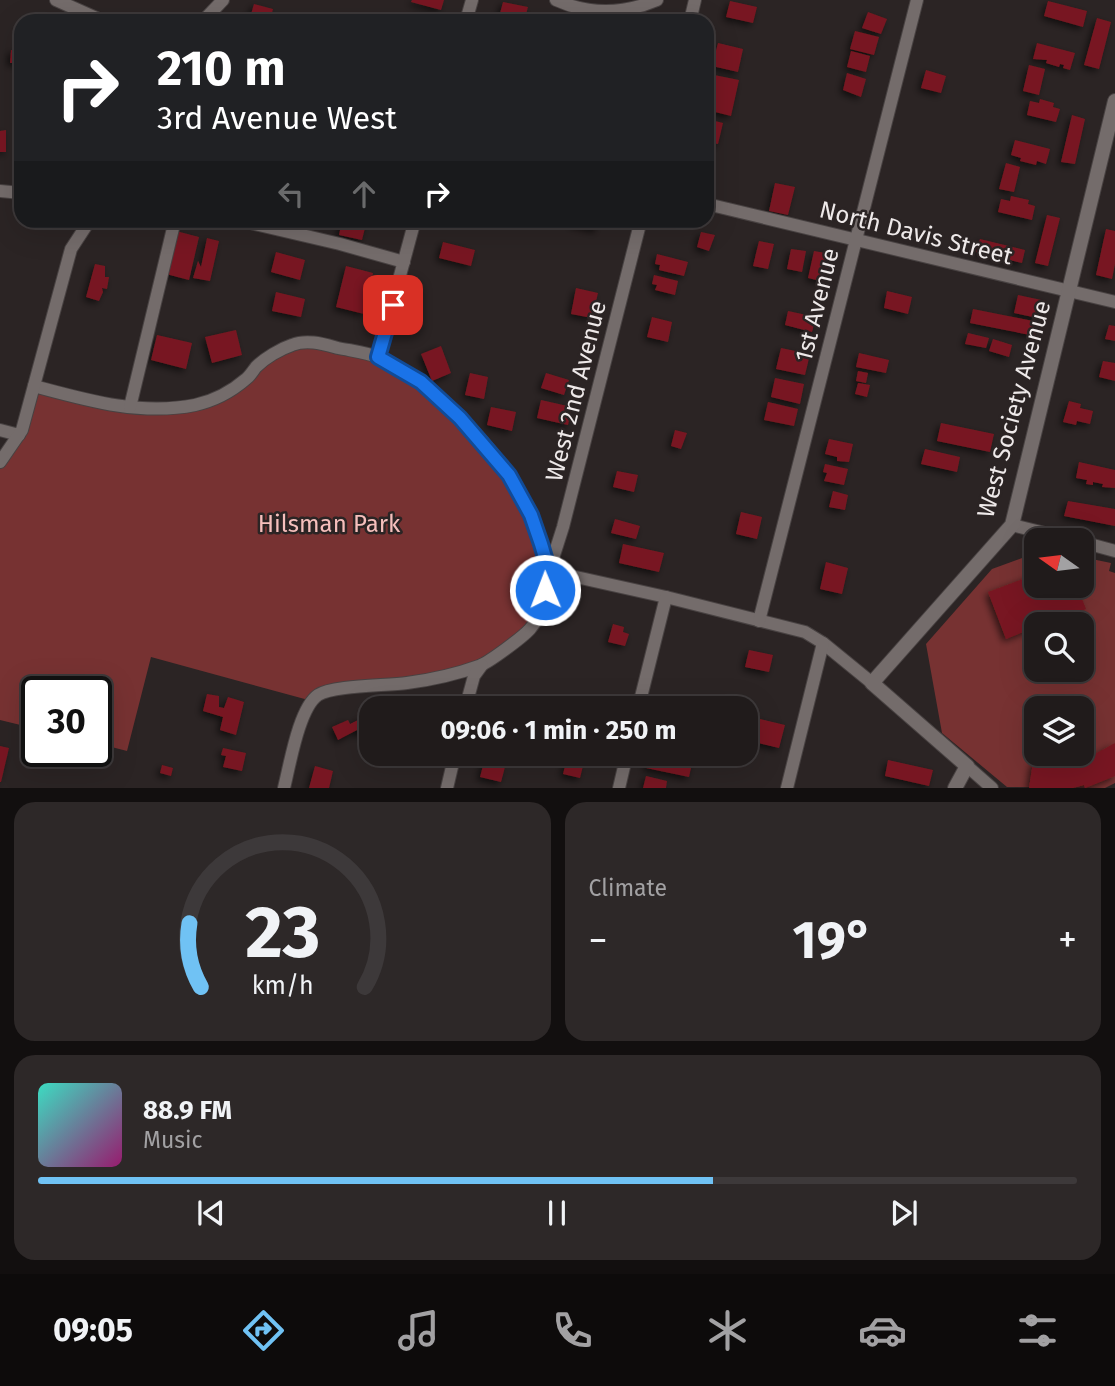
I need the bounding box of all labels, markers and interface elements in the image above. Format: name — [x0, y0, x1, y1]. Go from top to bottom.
text: 210 m — [157, 39, 286, 98]
icon: right — [42, 42, 133, 133]
text: 3rd Avenue West — [157, 99, 397, 137]
icon: left — [272, 175, 310, 213]
icon: ahead — [345, 175, 383, 213]
icon: right — [418, 175, 456, 213]
street label: North Davis Street — [817, 195, 1016, 271]
street label: 1st Avenue — [789, 245, 845, 365]
pin — [363, 275, 423, 335]
icon: arrive — [374, 286, 412, 324]
street label: West Society Avenue — [972, 297, 1056, 521]
street label: West 2nd Avenue — [540, 298, 612, 484]
park label: Hilsman Park — [258, 510, 401, 538]
north arrow — [1024, 528, 1094, 598]
map controls — [1024, 528, 1094, 766]
position arrow — [508, 553, 582, 627]
button: search — [1024, 612, 1094, 682]
speed limit sign: 30 — [21, 676, 112, 767]
button: layers — [1024, 696, 1094, 766]
text: 09:06 · 1 min · 250 m — [440, 715, 677, 746]
text: Climate — [589, 874, 667, 902]
text: 23 — [245, 890, 320, 977]
text: 19° — [793, 909, 873, 972]
text: − — [589, 917, 608, 963]
text: + — [1058, 917, 1077, 963]
text: km/h — [251, 971, 313, 1001]
text: 88.9 FM — [143, 1095, 232, 1126]
text: Music — [143, 1126, 203, 1154]
icon: previous — [192, 1194, 230, 1232]
icon: pause — [538, 1194, 576, 1232]
icon: next — [885, 1194, 923, 1232]
icon: directions — [239, 1306, 288, 1355]
icon: music — [394, 1306, 443, 1355]
icon: phone — [548, 1306, 597, 1355]
icon: climate — [703, 1306, 752, 1355]
icon: car — [858, 1306, 907, 1355]
icon: filters — [1013, 1306, 1062, 1355]
text: 09:05 — [53, 1311, 133, 1349]

